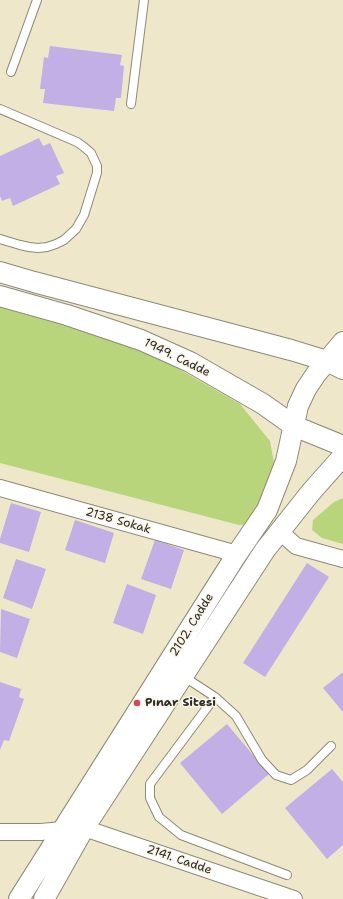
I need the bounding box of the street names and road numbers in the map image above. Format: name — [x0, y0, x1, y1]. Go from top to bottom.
street label: 1949. Cadde — [142, 336, 212, 380]
street label: 2138 Sokak — [84, 505, 152, 537]
street label: 2102. Cadde — [167, 591, 217, 659]
street label: 2141. Cadde — [145, 842, 213, 878]

